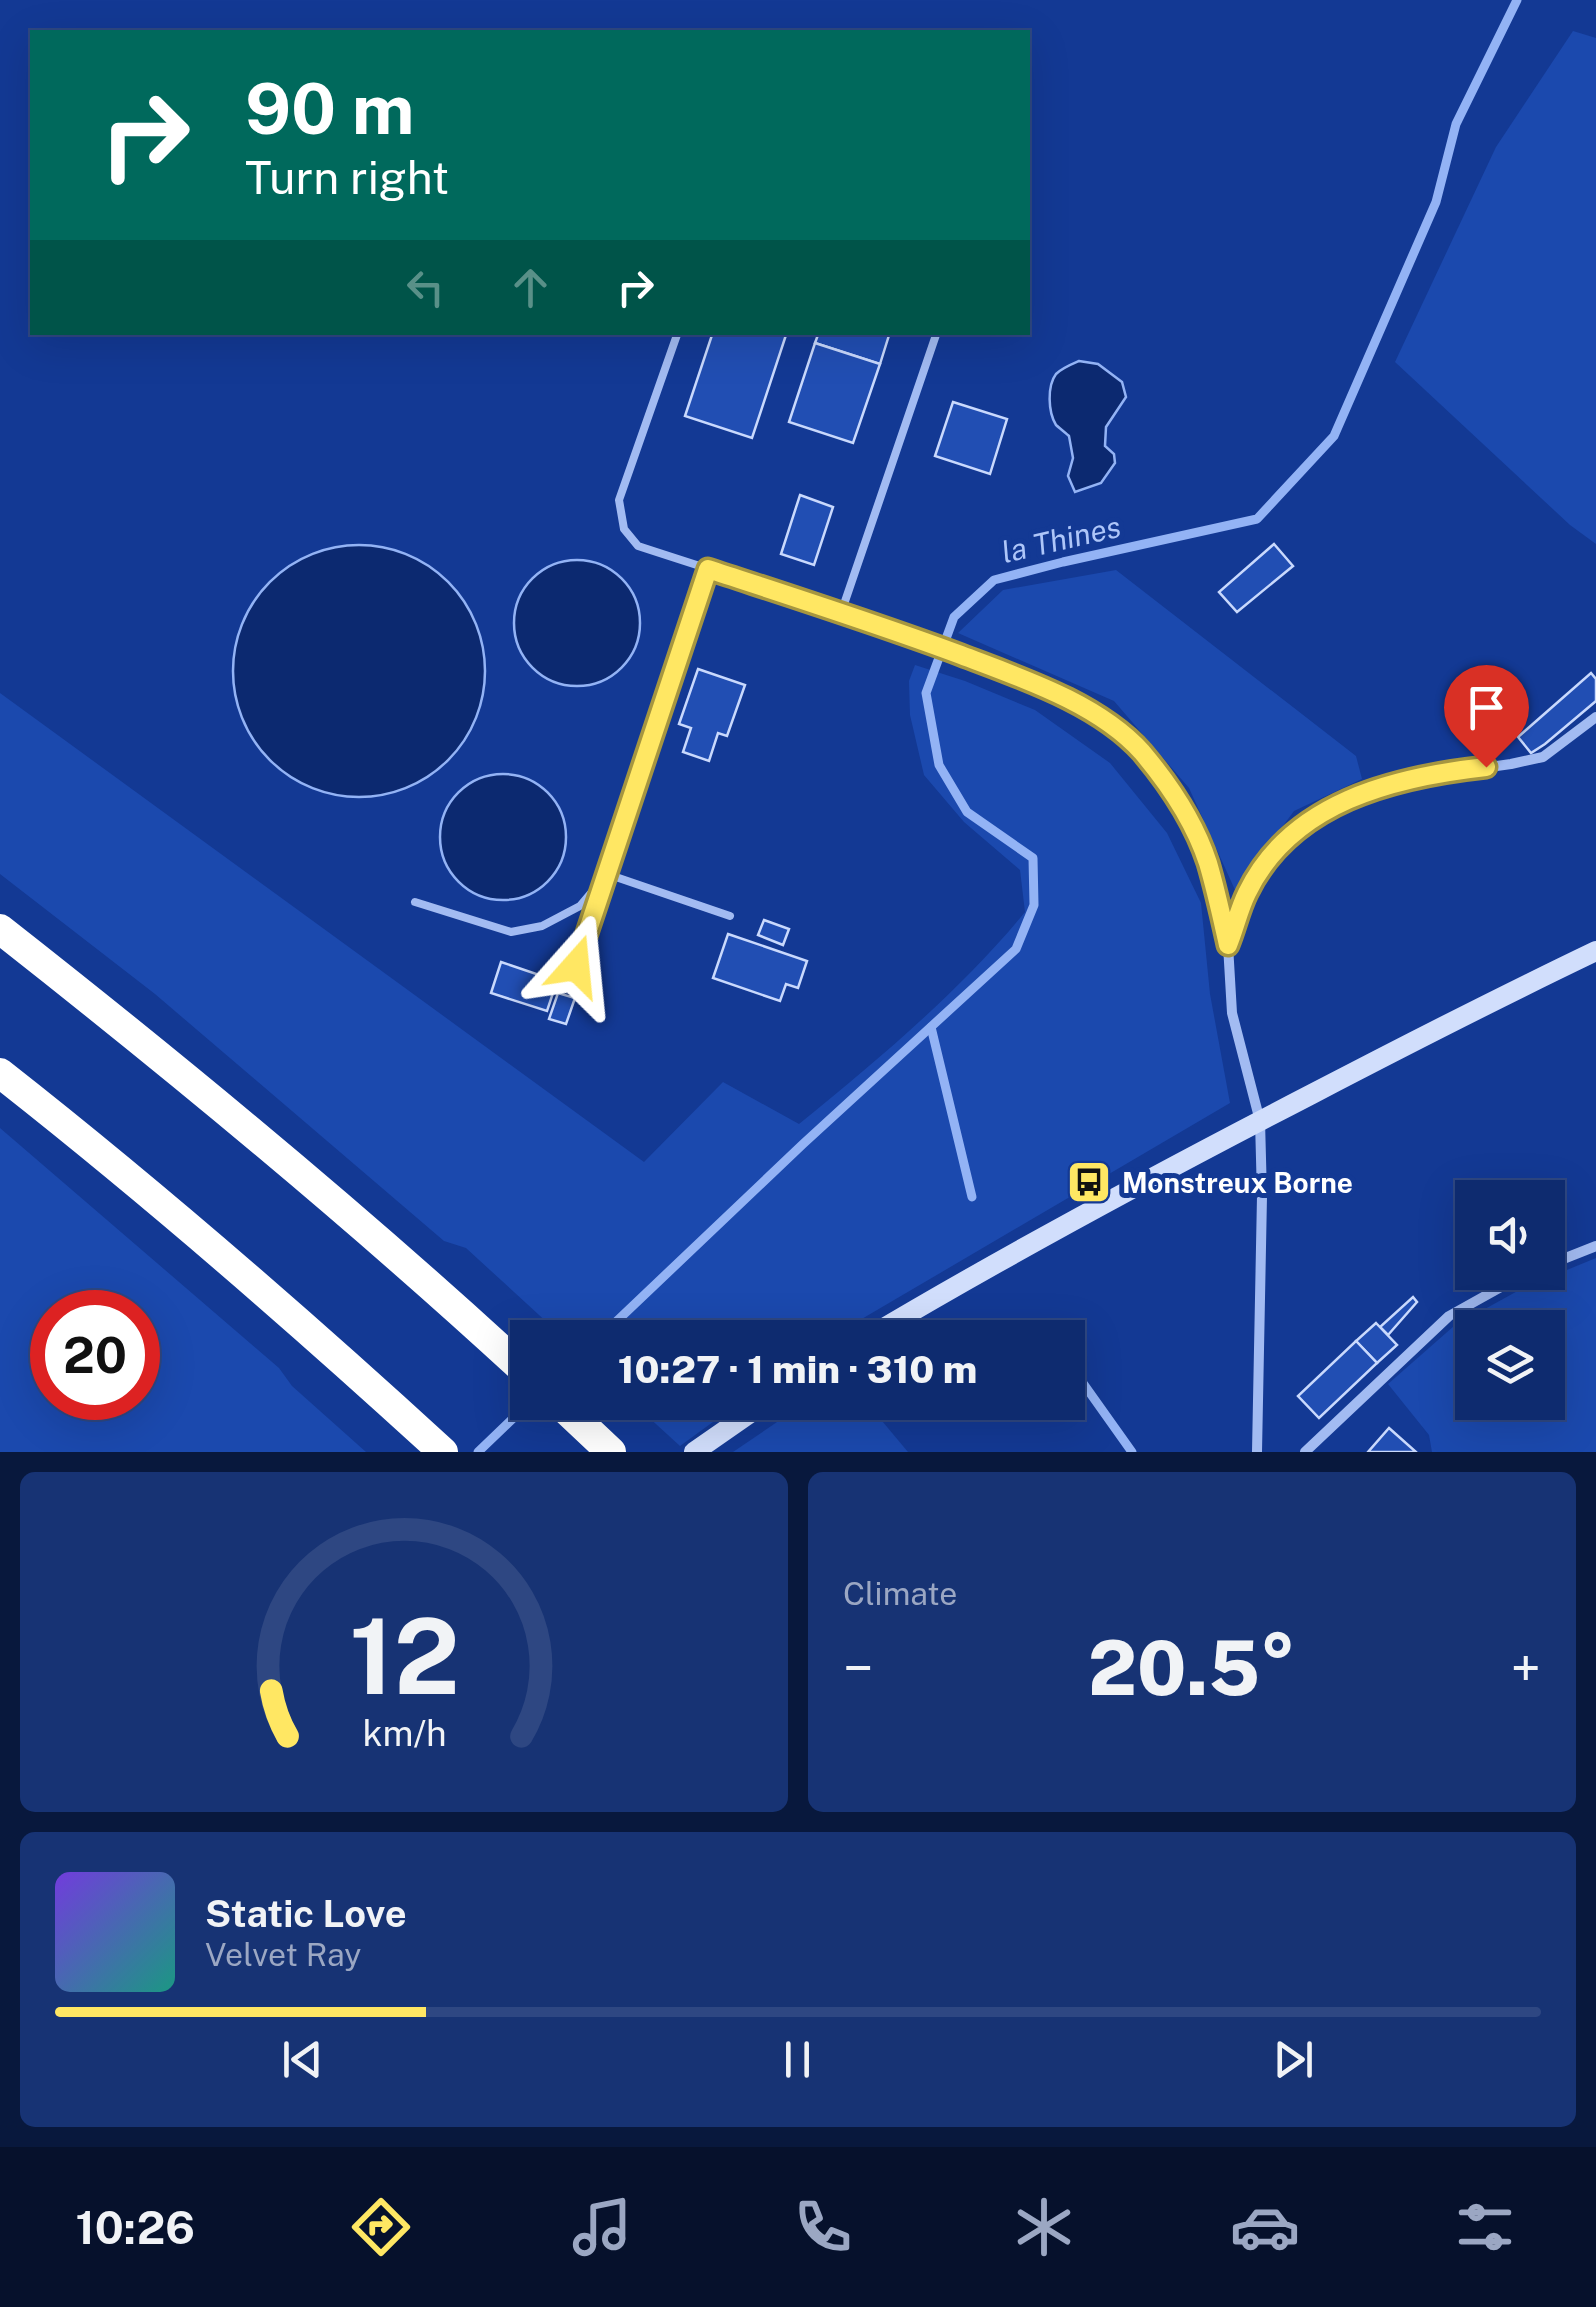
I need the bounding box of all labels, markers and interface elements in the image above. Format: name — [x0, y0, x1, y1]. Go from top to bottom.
text: 90 m — [245, 67, 415, 150]
icon: right — [80, 70, 210, 200]
text: Turn right — [245, 151, 449, 204]
icon: left — [398, 260, 453, 315]
icon: ahead — [503, 260, 558, 315]
icon: right — [608, 260, 663, 315]
water label: la Thines — [998, 508, 1124, 570]
pin — [1444, 665, 1529, 768]
icon: arrive — [1459, 680, 1514, 735]
position arrow — [524, 914, 628, 1018]
bus stop icon: Monstreux Borne — [1066, 1159, 1112, 1205]
place label: Monstreux Borne — [1122, 1166, 1353, 1199]
map controls — [1455, 1180, 1565, 1420]
button: sound — [1455, 1180, 1565, 1290]
speed limit sign: 20 — [30, 1290, 160, 1420]
button: layers — [1455, 1310, 1565, 1420]
text: 10:27 · 1 min · 310 m — [618, 1347, 977, 1392]
text: Climate — [843, 1575, 957, 1612]
text: 12 — [349, 1595, 459, 1717]
text: 20.5° — [1088, 1624, 1296, 1712]
text: − — [843, 1636, 874, 1700]
text: + — [1511, 1636, 1541, 1700]
text: km/h — [362, 1712, 446, 1754]
text: Static Love — [205, 1891, 407, 1936]
text: Velvet Ray — [205, 1936, 361, 1973]
icon: previous — [275, 2032, 330, 2087]
icon: pause — [770, 2032, 825, 2087]
icon: next — [1266, 2032, 1321, 2087]
icon: directions — [346, 2192, 416, 2262]
icon: music — [567, 2192, 637, 2262]
icon: phone — [788, 2192, 858, 2262]
icon: climate — [1009, 2192, 1079, 2262]
icon: car — [1230, 2192, 1300, 2262]
icon: filters — [1450, 2192, 1520, 2262]
text: 10:26 — [75, 2201, 195, 2254]

